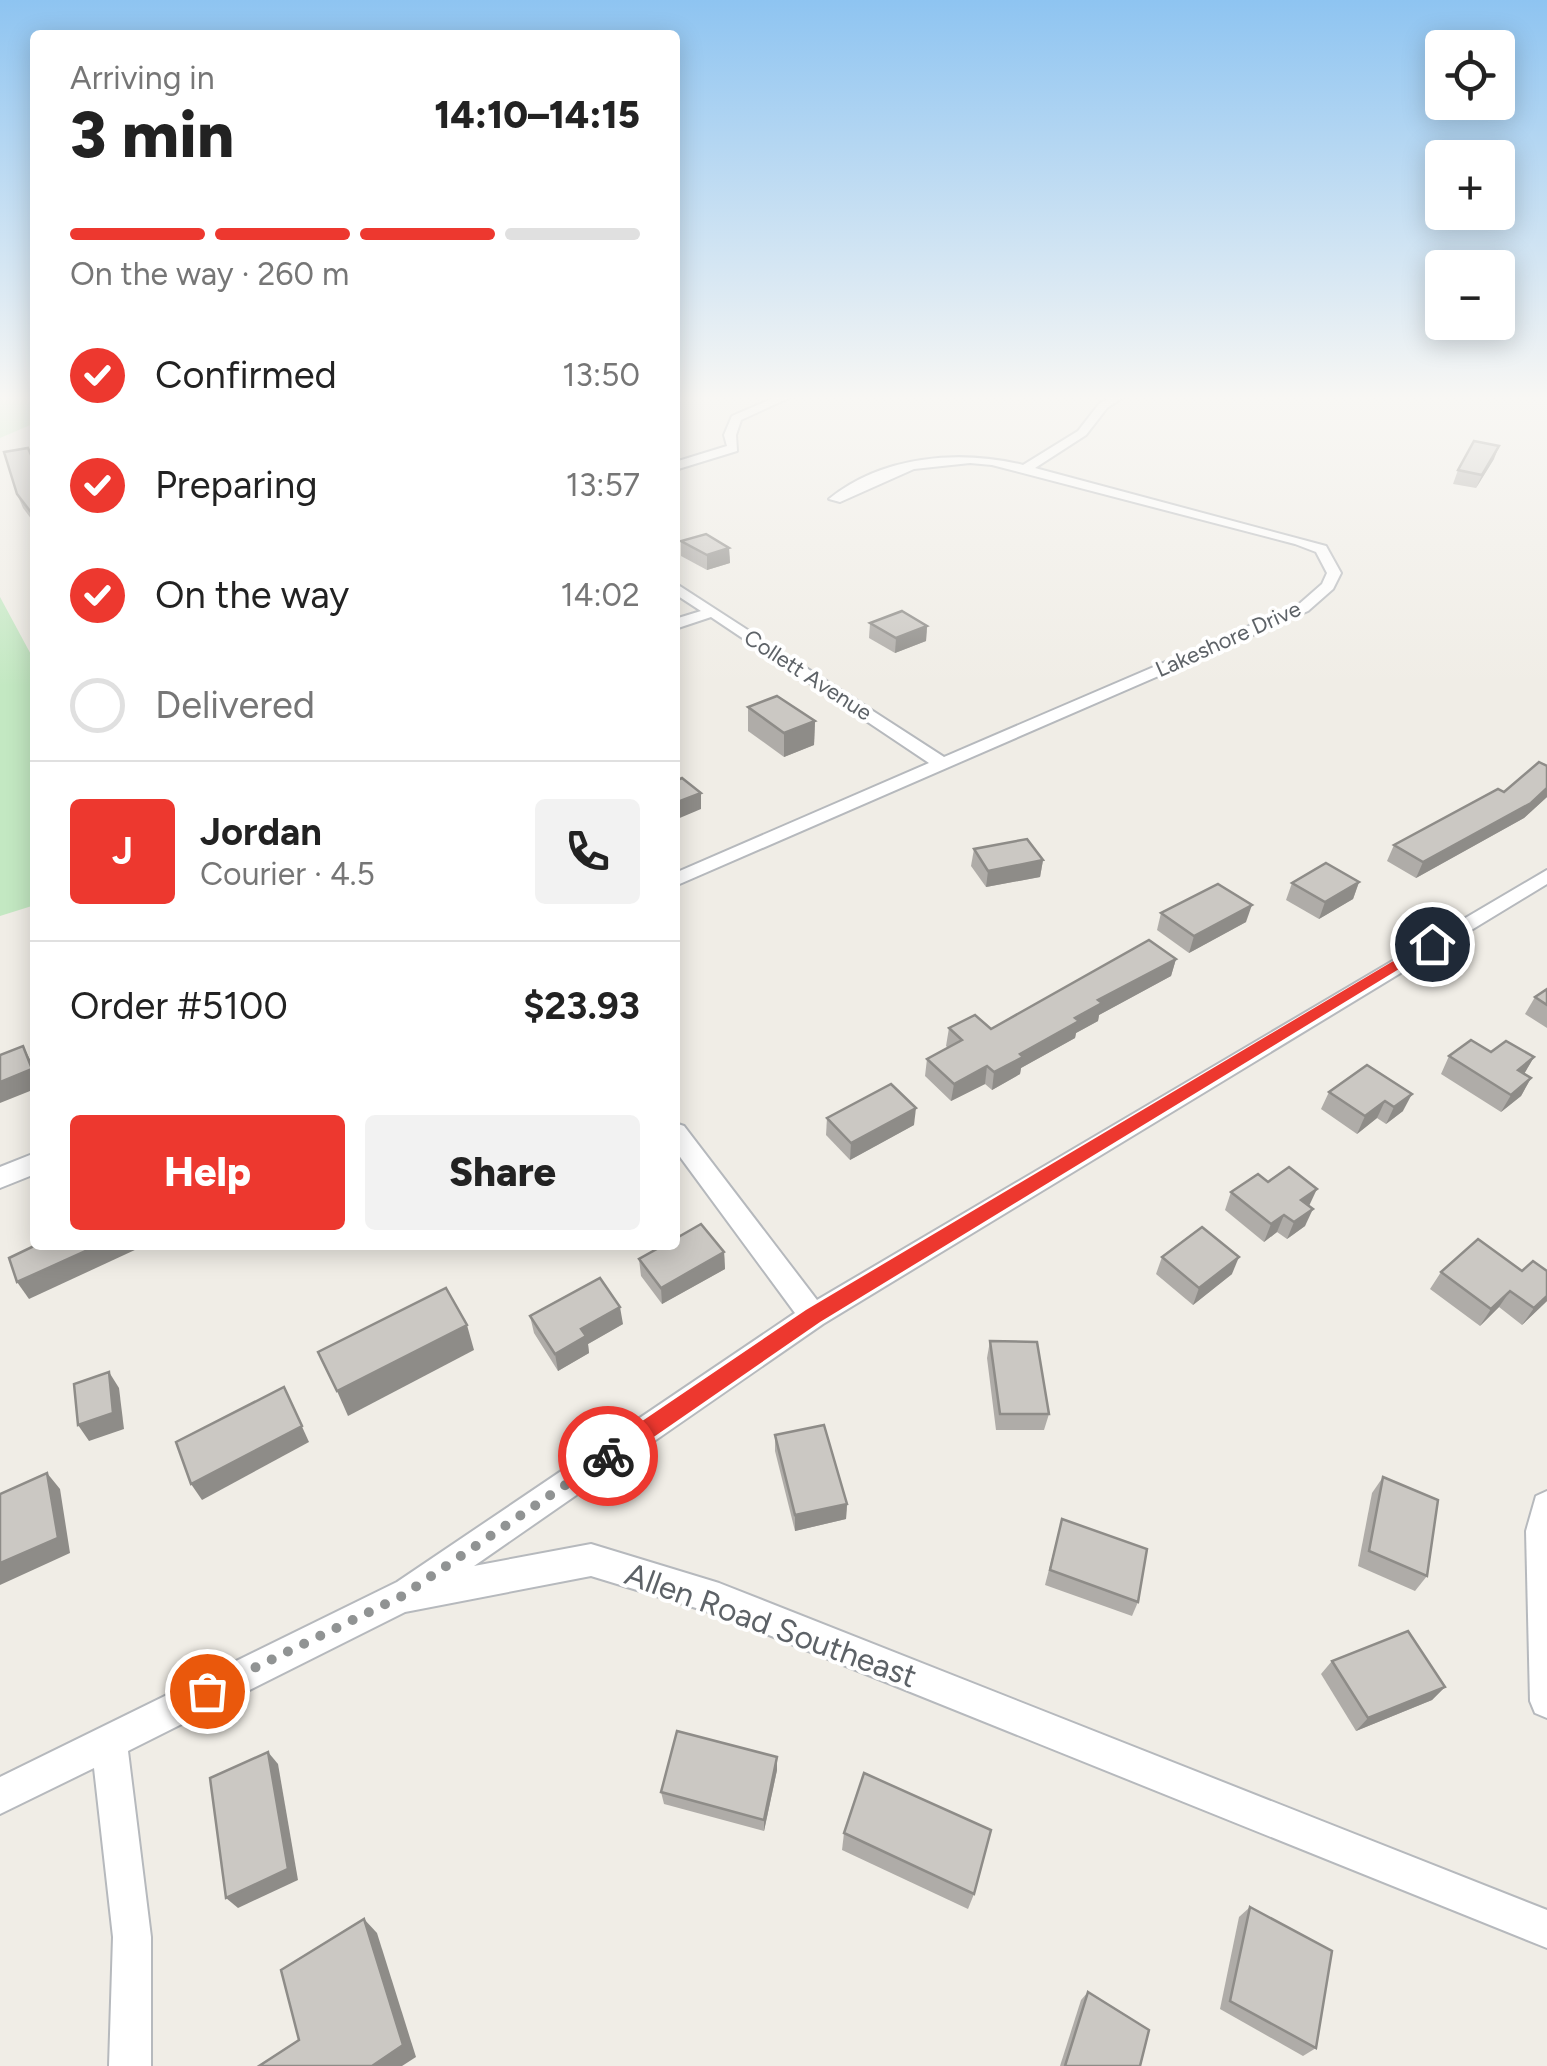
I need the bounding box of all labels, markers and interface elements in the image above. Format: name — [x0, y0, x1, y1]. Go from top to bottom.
map controls — [1425, 30, 1515, 340]
button: locate — [1425, 30, 1515, 120]
text: Arriving in — [70, 59, 215, 97]
text: 14:10–14:15 — [434, 92, 640, 138]
text: 3 min — [70, 95, 234, 173]
button: + — [1425, 140, 1515, 230]
button: − — [1425, 250, 1515, 340]
text: On the way · 260 m — [70, 255, 349, 293]
icon: check — [70, 348, 125, 403]
text: Confirmed — [155, 352, 337, 398]
text: 13:50 — [562, 356, 640, 394]
icon: check — [70, 458, 125, 513]
text: Preparing — [155, 462, 317, 508]
text: 13:57 — [566, 466, 640, 504]
icon: check — [70, 568, 125, 623]
text: On the way — [155, 572, 349, 618]
text: 14:02 — [560, 576, 640, 614]
street label: Lakeshore Drive — [1151, 595, 1305, 683]
street label: Collett Avenue — [739, 624, 877, 726]
text: Delivered — [155, 682, 315, 728]
button: phone — [535, 799, 640, 904]
text: Jordan — [200, 809, 322, 855]
text: J — [112, 828, 133, 874]
text: Courier · 4.5 — [200, 855, 375, 893]
pin — [1390, 902, 1475, 987]
icon: home — [1405, 917, 1460, 972]
text: Order #5100 — [70, 983, 288, 1029]
text: $23.93 — [523, 983, 640, 1029]
button: Help — [70, 1115, 345, 1230]
button: Share — [365, 1115, 640, 1230]
courier — [558, 1406, 658, 1506]
icon: bike — [581, 1429, 636, 1484]
street label: Allen Road Southeast — [620, 1555, 922, 1695]
pin — [165, 1649, 250, 1734]
icon: bag — [180, 1664, 235, 1719]

